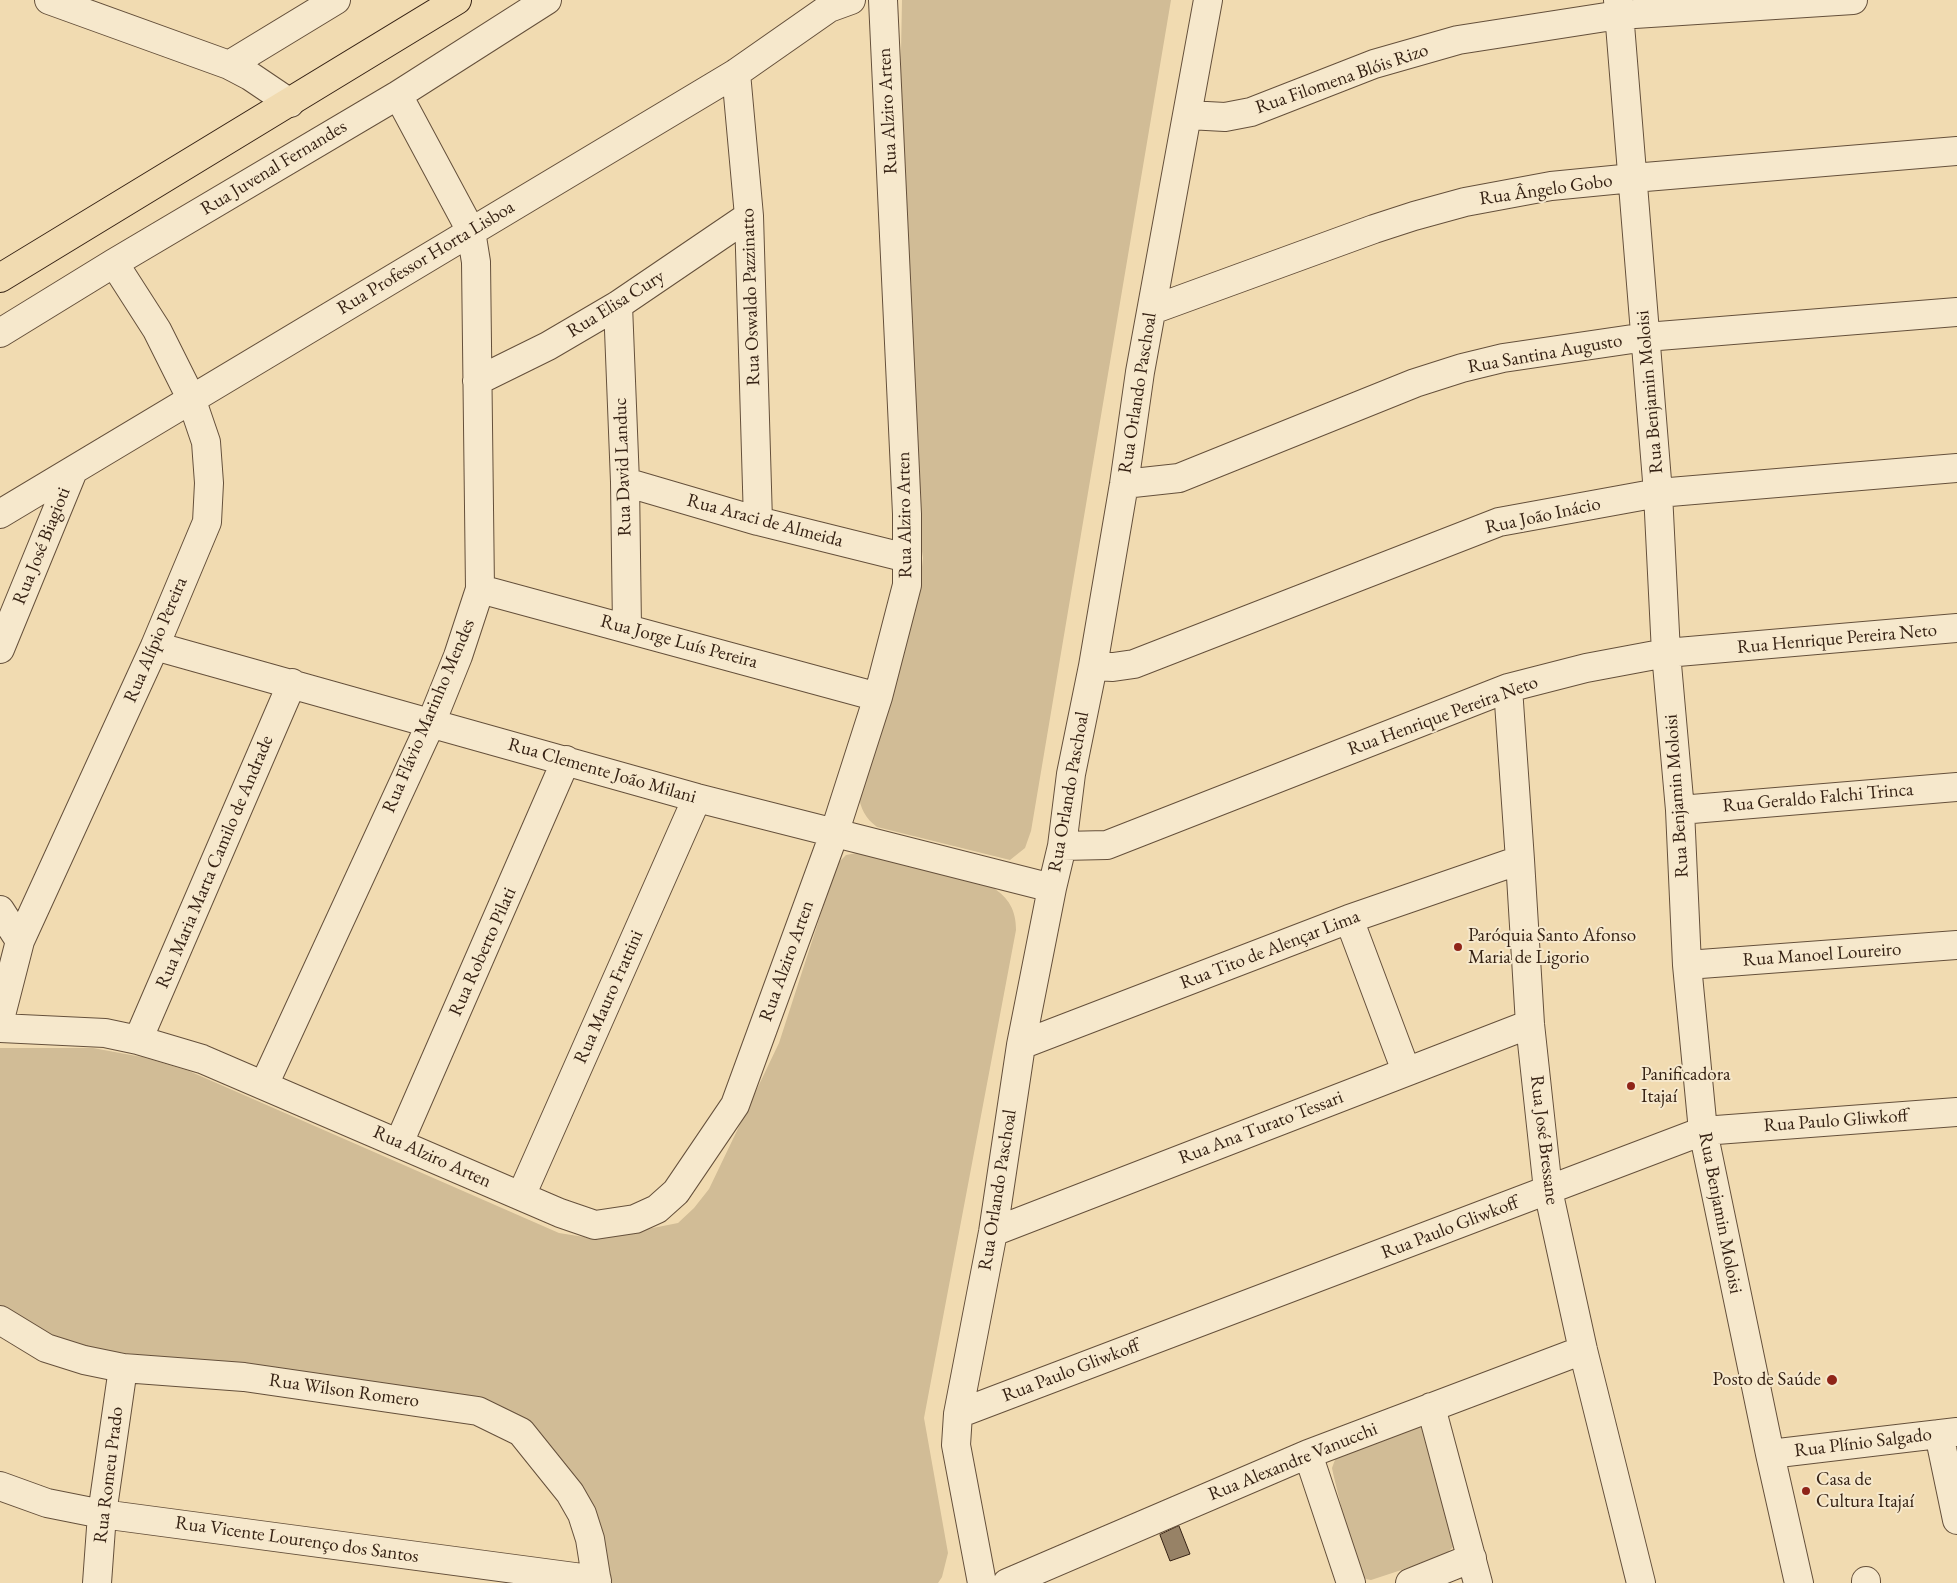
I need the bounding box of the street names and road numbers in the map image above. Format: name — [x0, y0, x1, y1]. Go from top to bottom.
street label: Rua Filomena Blóis Rizo — [1253, 39, 1431, 119]
street label: Rua Alziro Arten — [873, 47, 903, 175]
street label: Rua Juvenal Fernandes — [197, 115, 351, 221]
street label: Rua Ângelo Gobo — [1478, 169, 1614, 211]
street label: Rua Professor Horta Lisboa — [333, 196, 519, 320]
street label: Rua Oswaldo Pazzinatto — [737, 208, 765, 386]
street label: Rua Elisa Cury — [563, 265, 669, 343]
street label: Rua Benjamin Moloisi — [1631, 309, 1669, 475]
street label: Rua Orlando Paschoal — [1114, 311, 1162, 475]
street label: Rua Santina Augusto — [1466, 329, 1624, 379]
street label: Rua David Landuc — [609, 397, 637, 537]
street label: Rua Alziro Arten — [892, 451, 918, 579]
street label: Rua José Biagioti — [8, 484, 76, 608]
street label: Rua Araci de Almeida — [684, 489, 846, 553]
street label: Rua João Inácio — [1483, 493, 1603, 539]
street label: Rua Alípio Pereira — [119, 574, 193, 706]
street label: Rua Jorge Luís Pereira — [598, 610, 760, 674]
street label: Rua Flávio Marinho Mendes — [378, 616, 480, 816]
street label: Rua Henrique Pereira Neto — [1736, 619, 1938, 659]
street label: Rua Henrique Pereira Neto — [1345, 671, 1541, 761]
street label: Rua Orlando Paschoal — [1044, 710, 1094, 874]
street label: Rua Benjamin Moloisi — [1660, 713, 1694, 879]
street label: Rua Maria Marta Camilo de Andrade — [151, 732, 279, 992]
street label: Rua Clemente João Milani — [505, 733, 699, 809]
street label: Rua Geraldo Falchi Trinca — [1722, 778, 1914, 818]
street label: Rua Roberto Pilati — [444, 884, 522, 1020]
street label: Rua Alziro Arten — [755, 897, 819, 1025]
street label: Rua Tito de Alençar Lima — [1177, 905, 1363, 995]
street label: Rua Mauro Frattini — [569, 927, 649, 1067]
street label: Rua Manoel Loureiro — [1742, 938, 1902, 972]
street label: Rua José Bressane — [1525, 1074, 1563, 1206]
street label: Rua Ana Turato Tessari — [1176, 1086, 1346, 1170]
street label: Rua Paulo Gliwkoff — [1763, 1105, 1909, 1137]
street label: Rua Orlando Paschoal — [974, 1108, 1022, 1272]
street label: Rua Alziro Arten — [369, 1121, 495, 1193]
street label: Rua Benjamin Moloisi — [1693, 1130, 1747, 1296]
street label: Rua Paulo Gliwkoff — [1378, 1191, 1522, 1265]
street label: Rua Paulo Gliwkoff — [999, 1334, 1143, 1408]
street label: Rua Wilson Romero — [267, 1369, 421, 1413]
street label: Rua Romeu Prado — [89, 1405, 129, 1545]
street label: Rua Alexandre Vanucchi — [1205, 1418, 1381, 1506]
street label: Rua Plínio Salgado — [1793, 1423, 1933, 1463]
street label: Rua Vicente Lourenço dos Santos — [174, 1512, 420, 1568]

